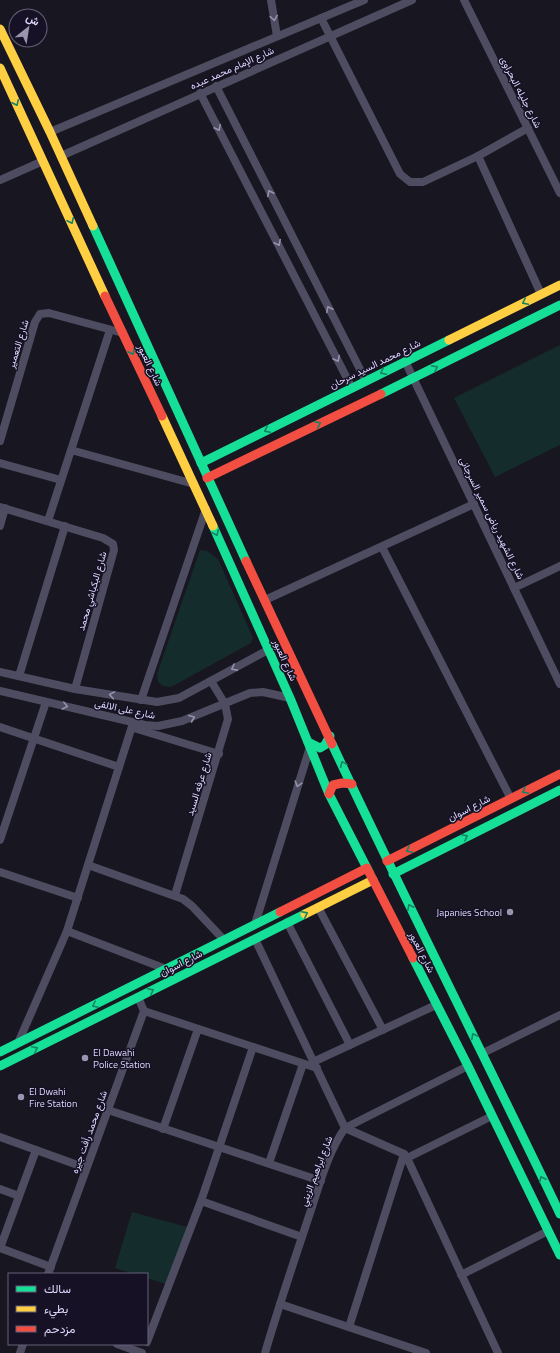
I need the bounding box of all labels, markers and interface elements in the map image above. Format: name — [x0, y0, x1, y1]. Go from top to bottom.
north arrow — [8, 8, 48, 48]
text: ش — [23, 9, 43, 30]
one-way arrow — [269, 15, 278, 21]
street label: شارع الإمام محمد عبده — [188, 43, 276, 93]
street label: شارع جليله البحراوى — [496, 53, 546, 131]
one-way arrow — [11, 99, 19, 107]
one-way arrow — [213, 123, 221, 131]
one-way arrow — [267, 189, 275, 197]
one-way arrow — [66, 217, 74, 225]
one-way arrow — [273, 239, 280, 246]
one-way arrow — [522, 297, 529, 305]
one-way arrow — [326, 305, 334, 313]
street label: شارع التعمير — [3, 318, 33, 371]
street label: شارع محمد السيد سرحان — [327, 335, 423, 393]
street label: شارع العبور — [133, 341, 166, 388]
one-way arrow — [127, 347, 135, 355]
one-way arrow — [332, 355, 340, 362]
one-way arrow — [431, 365, 438, 372]
one-way arrow — [380, 367, 388, 375]
one-way arrow — [314, 421, 321, 429]
one-way arrow — [264, 425, 271, 433]
street label: شارع الشهيد رياض سمير السرجانى — [456, 454, 528, 582]
one-way arrow — [211, 529, 219, 536]
street label: شارع البكباشي محمد — [73, 549, 111, 633]
street label: شارع العبور — [269, 636, 301, 684]
one-way arrow — [231, 664, 238, 671]
one-way arrow — [109, 691, 116, 700]
street label: شارع على الالفى — [93, 695, 157, 723]
one-way arrow — [62, 702, 68, 710]
one-way arrow — [188, 714, 195, 722]
street label: شارع عرفه السيد — [182, 750, 216, 817]
one-way arrow — [340, 761, 348, 769]
one-way arrow — [294, 781, 303, 788]
one-way arrow — [522, 786, 529, 794]
street label: شارع اسوان — [445, 791, 493, 825]
one-way arrow — [461, 834, 469, 842]
one-way arrow — [406, 845, 413, 853]
one-way arrow — [407, 904, 415, 912]
place label: Japanies School — [436, 905, 502, 920]
marker: Japanies School — [505, 907, 515, 917]
one-way arrow — [301, 911, 308, 919]
street label: شارع العبور — [405, 928, 439, 975]
street label: شارع اسوان — [157, 946, 205, 980]
one-way arrow — [147, 988, 155, 996]
one-way arrow — [91, 1000, 99, 1008]
one-way arrow — [472, 1033, 479, 1040]
place label: El Dawahi Police Station — [93, 1045, 150, 1072]
one-way arrow — [31, 1046, 38, 1053]
marker: El Dawahi Police Station — [80, 1053, 90, 1063]
place label: El Dwahi Fire Station — [29, 1084, 77, 1111]
street label: شارع محمد رأفت جيره — [67, 1088, 111, 1176]
marker: El Dwahi Fire Station — [16, 1092, 26, 1102]
street label: شارع ابراهيم الزيني — [296, 1134, 337, 1209]
one-way arrow — [539, 1175, 547, 1183]
legend — [8, 1273, 148, 1345]
text: سالك — [44, 1279, 71, 1298]
text: بطيء — [44, 1299, 68, 1319]
text: مزدحم — [44, 1319, 75, 1338]

